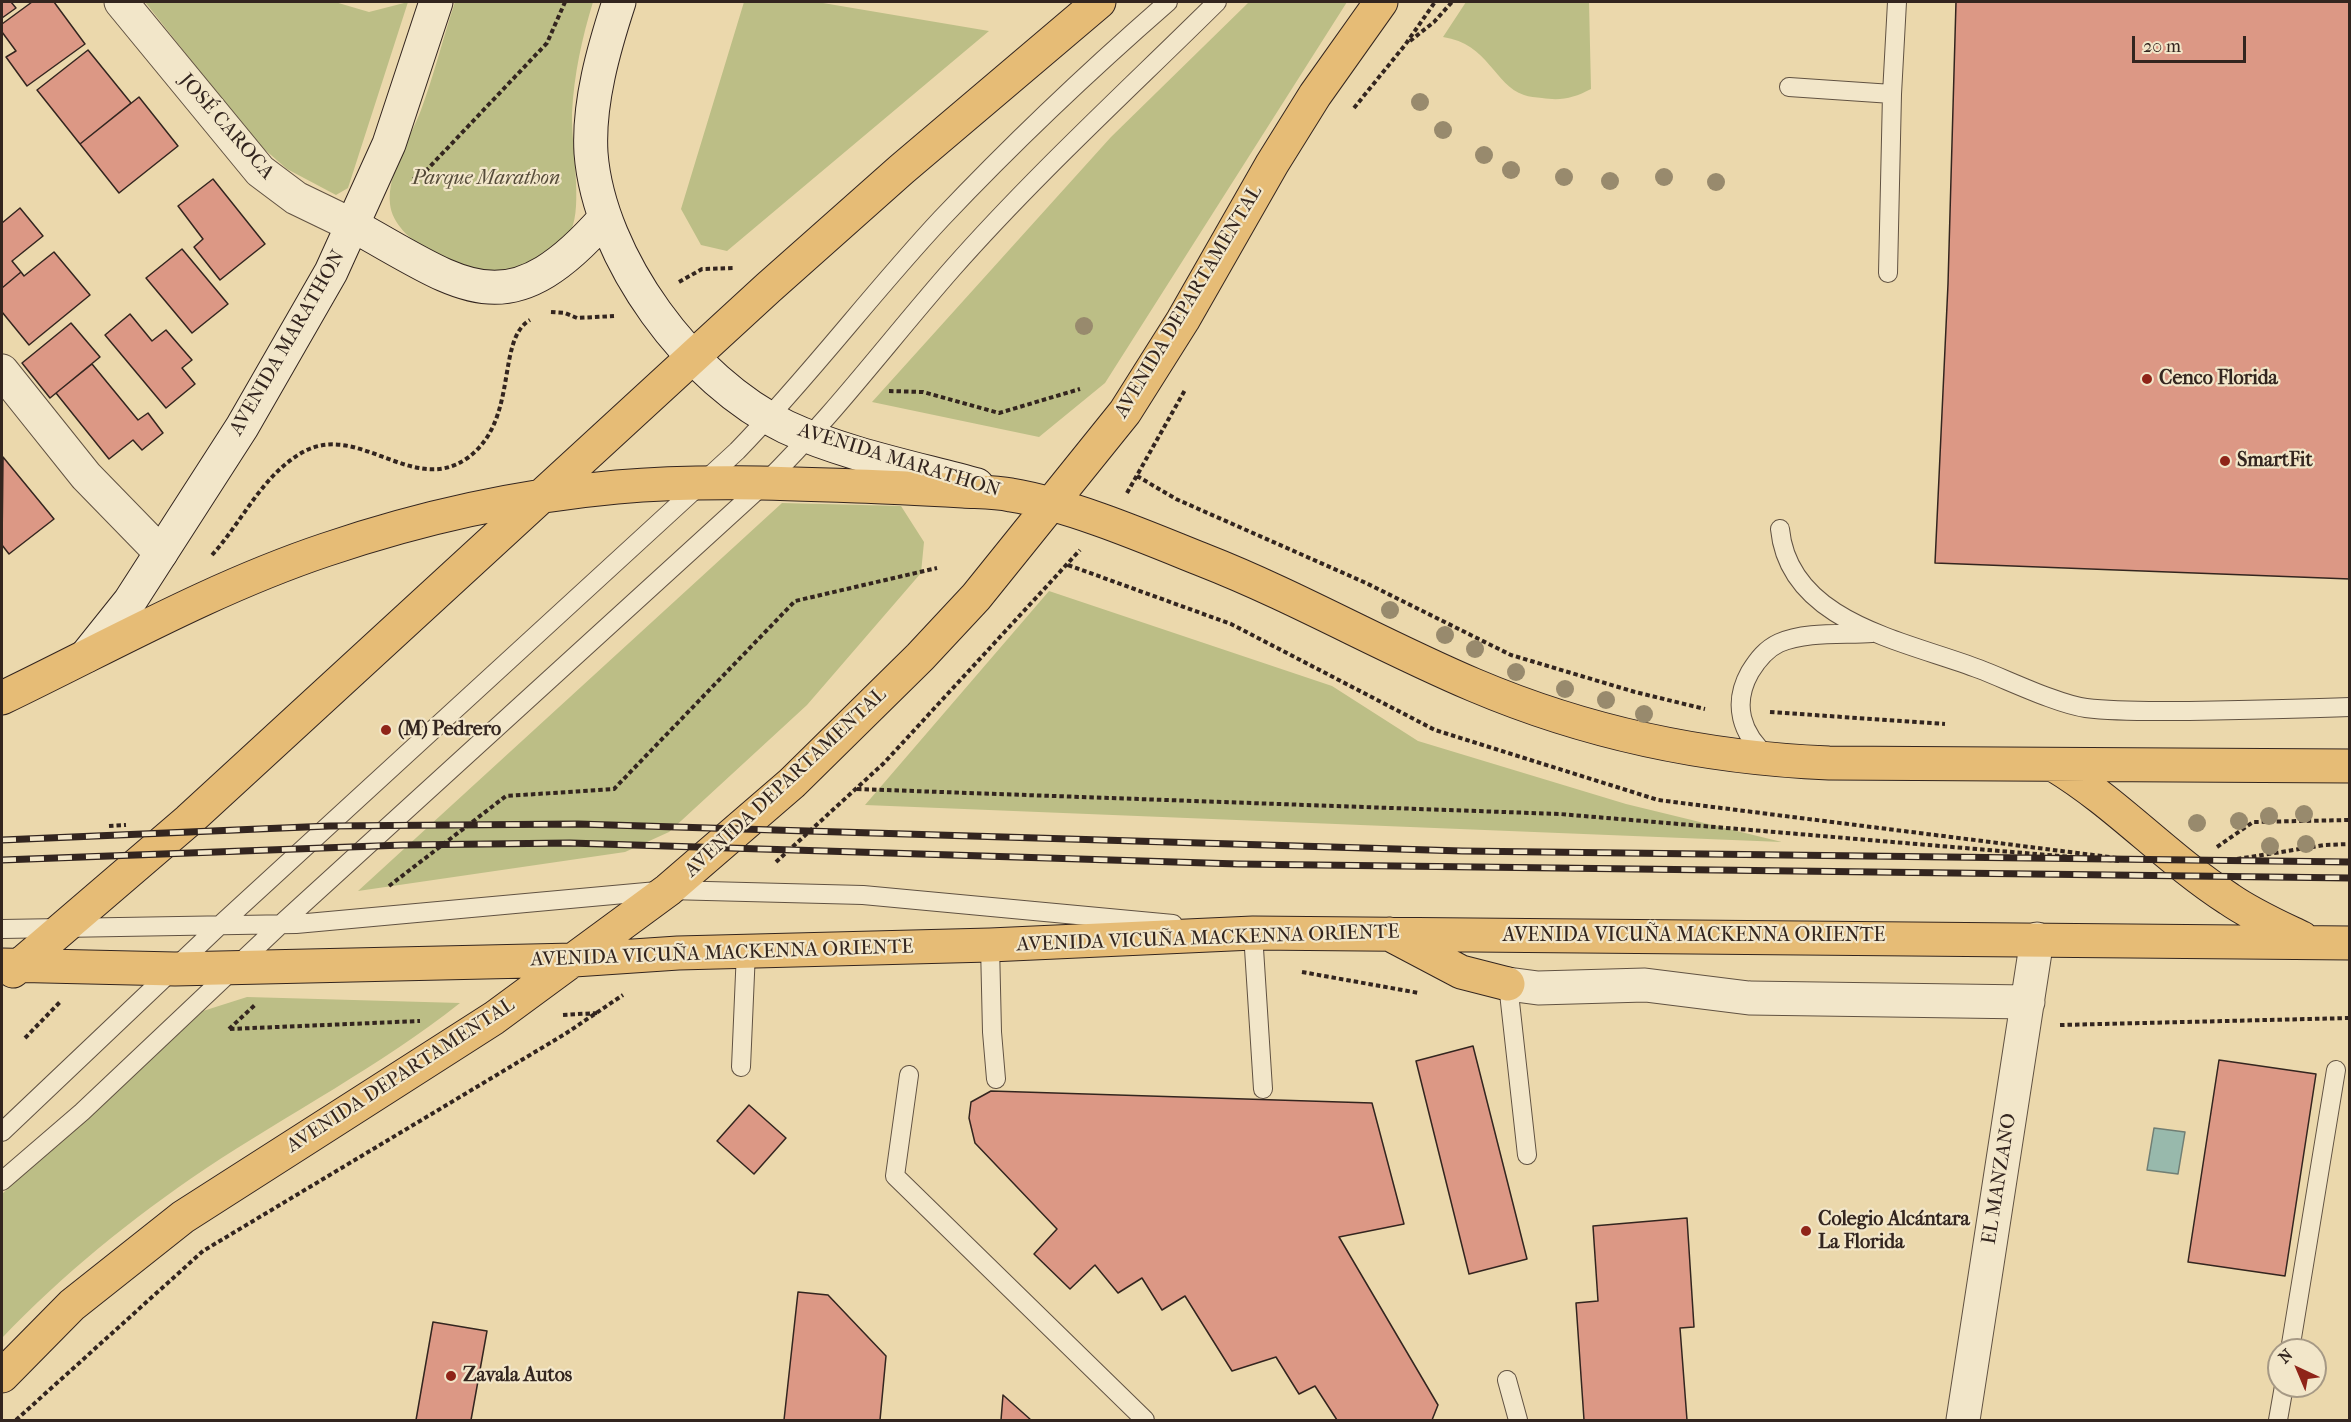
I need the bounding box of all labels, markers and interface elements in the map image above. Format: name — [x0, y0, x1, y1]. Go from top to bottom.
scale bar — [2135, 24, 2249, 62]
text: 20 m — [2143, 36, 2181, 57]
street label: JOSÉ CAROCA — [173, 69, 279, 185]
park label: Parque Marathon — [412, 167, 560, 191]
street label: AVENIDA DEPARTAMENTAL — [1110, 181, 1268, 423]
street label: AVENIDA MARATHON — [225, 246, 351, 440]
place label: Cenco Florida — [2159, 367, 2278, 391]
marker: Cenco Florida — [2140, 372, 2154, 386]
street label: AVENIDA MARATHON — [795, 419, 1003, 503]
place label: SmartFit — [2237, 449, 2313, 473]
marker: SmartFit — [2218, 454, 2232, 468]
street label: AVENIDA DEPARTAMENTAL — [680, 683, 892, 883]
place label: (M) Pedrero — [398, 718, 501, 742]
marker: (M) Pedrero — [379, 723, 393, 737]
street label: AVENIDA VICUÑA MACKENNA ORIENTE — [1016, 920, 1400, 958]
street label: AVENIDA VICUÑA MACKENNA ORIENTE — [1502, 924, 1886, 948]
street label: AVENIDA VICUÑA MACKENNA ORIENTE — [530, 935, 914, 973]
street label: AVENIDA DEPARTAMENTAL — [283, 993, 519, 1159]
street label: EL MANZANO — [1978, 1112, 2022, 1246]
place label: Colegio Alcántara La Florida — [1818, 1208, 1970, 1255]
marker: Colegio Alcántara La Florida — [1799, 1224, 1813, 1238]
north arrow — [2267, 1338, 2327, 1398]
text: N — [2275, 1345, 2296, 1367]
place label: Zavala Autos — [463, 1364, 572, 1388]
marker: Zavala Autos — [444, 1369, 458, 1383]

